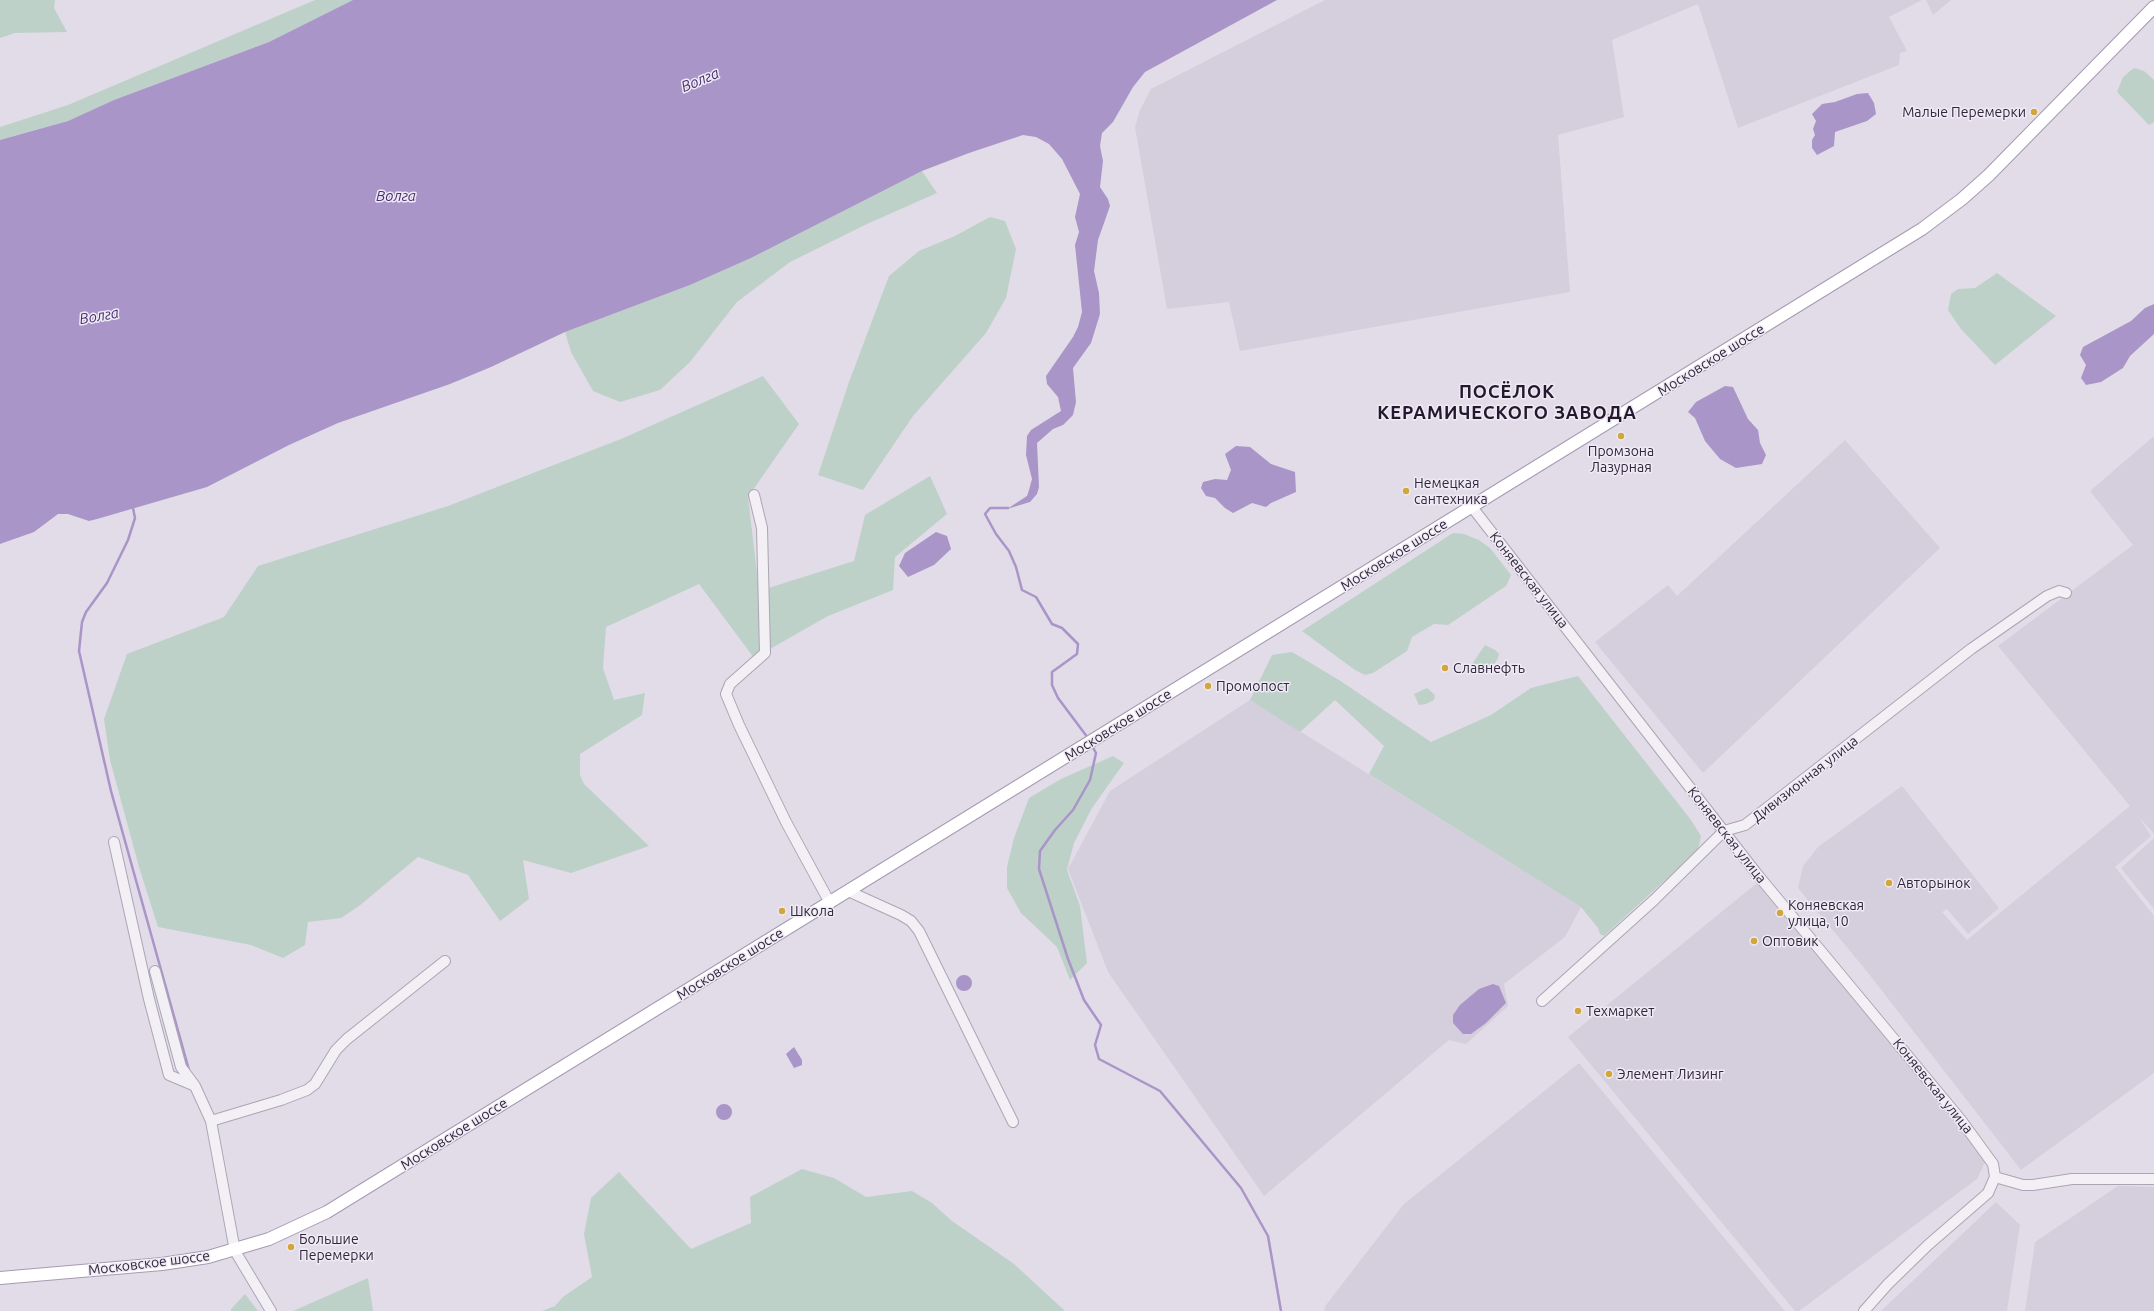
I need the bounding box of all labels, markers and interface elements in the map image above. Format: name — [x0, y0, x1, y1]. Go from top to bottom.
water label: Волга — [678, 64, 722, 96]
place label: Малые Перемерки — [1902, 104, 2026, 120]
marker: Малые Перемерки — [2029, 107, 2039, 117]
water label: Волга — [376, 187, 416, 205]
water label: Волга — [78, 304, 120, 328]
street label: Московское шоссе — [1655, 320, 1767, 400]
district label: ПОСЁЛОК КЕРАМИЧЕСКОГО ЗАВОДА — [1377, 381, 1637, 424]
marker: Промзона Лазурная — [1616, 431, 1626, 441]
place label: Промзона Лазурная — [1588, 443, 1654, 476]
place label: Немецкая сантехника — [1414, 475, 1488, 508]
marker: Немецкая сантехника — [1401, 486, 1411, 496]
street label: Московское шоссе — [1338, 515, 1450, 595]
street label: Коняевская улица — [1486, 528, 1572, 632]
place label: Славнефть — [1453, 660, 1525, 676]
marker: Славнефть — [1440, 663, 1450, 673]
place label: Промопост — [1216, 678, 1290, 694]
marker: Промопост — [1203, 681, 1213, 691]
street label: Московское шоссе — [1062, 685, 1174, 765]
street label: Дивизионная улица — [1749, 732, 1861, 826]
street label: Коняевская улица — [1684, 783, 1770, 887]
place label: Авторынок — [1897, 875, 1970, 891]
marker: Авторынок — [1884, 878, 1894, 888]
place label: Коняевская улица, 10 — [1788, 897, 1864, 930]
place label: Школа — [790, 903, 834, 919]
marker: Школа — [777, 906, 787, 916]
marker: Коняевская улица, 10 — [1775, 908, 1785, 918]
street label: Московское шоссе — [674, 924, 786, 1004]
place label: Оптовик — [1762, 933, 1819, 949]
marker: Оптовик — [1749, 936, 1759, 946]
place label: Техмаркет — [1586, 1003, 1654, 1019]
marker: Техмаркет — [1573, 1006, 1583, 1016]
street label: Коняевская улица — [1889, 1035, 1977, 1137]
place label: Элемент Лизинг — [1617, 1066, 1724, 1082]
marker: Элемент Лизинг — [1604, 1069, 1614, 1079]
street label: Московское шоссе — [398, 1094, 510, 1174]
place label: Большие Перемерки — [299, 1231, 374, 1264]
marker: Большие Перемерки — [286, 1242, 296, 1252]
street label: Московское шоссе — [87, 1247, 211, 1279]

